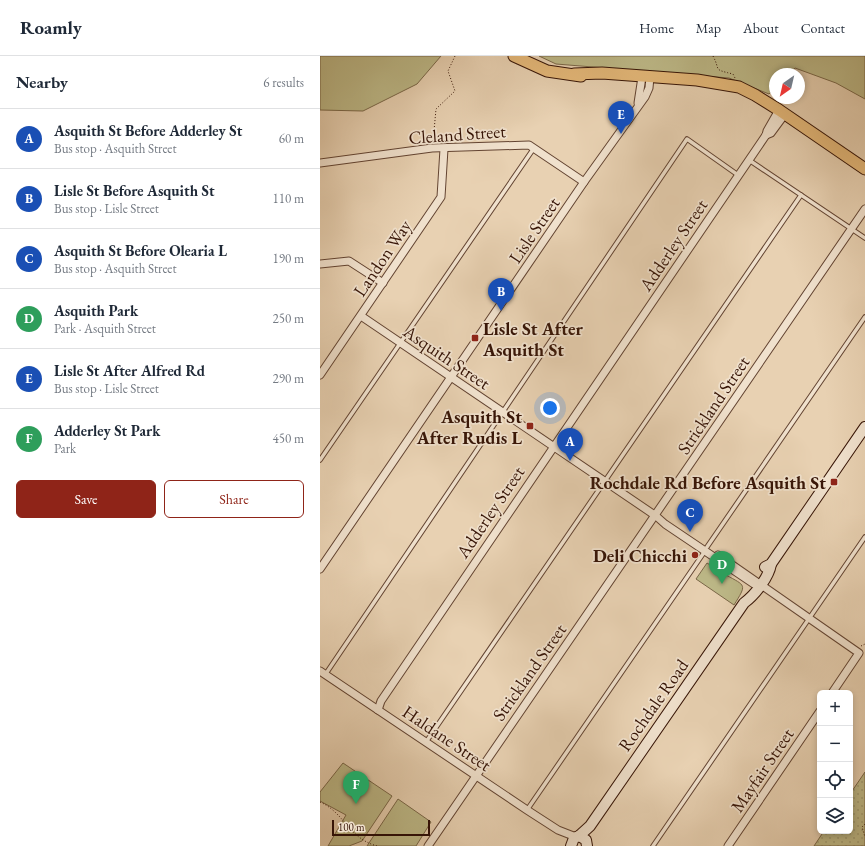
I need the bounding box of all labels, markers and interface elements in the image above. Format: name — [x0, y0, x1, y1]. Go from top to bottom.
text: Roamly — [20, 15, 82, 40]
text: Home — [639, 19, 674, 37]
text: Map — [696, 19, 721, 37]
text: About — [743, 19, 779, 37]
text: Contact — [801, 19, 845, 37]
north arrow — [769, 68, 805, 104]
text: Nearby — [16, 71, 68, 93]
text: 6 results — [263, 74, 304, 91]
pin: E — [608, 101, 634, 134]
street label: Cleland Street — [408, 119, 507, 149]
text: Asquith St Before Adderley St — [54, 121, 242, 140]
text: A — [24, 130, 34, 147]
text: 60 m — [279, 130, 304, 147]
text: Bus stop · Asquith Street — [54, 140, 177, 157]
text: Lisle St Before Asquith St — [54, 181, 215, 200]
text: B — [25, 190, 33, 207]
text: 110 m — [273, 190, 304, 207]
street label: Lisle Street — [503, 192, 565, 268]
street label: Adderley Street — [633, 194, 712, 296]
text: Bus stop · Lisle Street — [54, 200, 159, 217]
street label: Landon Way — [348, 215, 416, 301]
text: Asquith St Before Olearia L — [54, 241, 227, 260]
text: C — [24, 250, 34, 267]
text: 190 m — [273, 250, 304, 267]
text: Bus stop · Asquith Street — [54, 260, 177, 277]
pin: B — [488, 278, 514, 311]
text: Asquith Park — [54, 301, 138, 320]
text: D — [24, 310, 34, 327]
text: 250 m — [273, 310, 304, 327]
place label: Lisle St After Asquith St — [482, 317, 584, 361]
street label: Asquith Street — [398, 319, 495, 395]
text: Park · Asquith Street — [54, 320, 156, 337]
marker: Lisle St After Asquith St — [470, 333, 480, 343]
street label: Strickland Street — [672, 351, 754, 458]
text: Lisle St After Alfred Rd — [54, 361, 205, 380]
text: E — [25, 370, 33, 387]
text: 290 m — [273, 370, 304, 387]
text: Bus stop · Lisle Street — [54, 380, 159, 397]
your location — [540, 398, 560, 418]
place label: Asquith St After Rudis L — [416, 405, 522, 449]
text: Adderley St Park — [54, 421, 160, 440]
marker: Asquith St After Rudis L — [525, 421, 535, 431]
pin: A — [557, 428, 583, 461]
text: F — [25, 430, 33, 447]
text: 450 m — [273, 430, 304, 447]
text: Park — [54, 440, 76, 457]
street label: Adderley Street — [450, 461, 529, 563]
place label: Rochdale Rd Before Asquith St — [590, 471, 826, 494]
marker: Rochdale Rd Before Asquith St — [829, 477, 839, 487]
button: Save — [16, 480, 156, 518]
button: Share — [164, 480, 304, 518]
pin: C — [677, 499, 703, 532]
place label: Deli Chicchi — [593, 544, 688, 567]
marker: Deli Chicchi — [690, 550, 700, 560]
pin: D — [709, 551, 735, 584]
street label: Strickland Street — [487, 619, 571, 725]
street label: Rochdale Road — [613, 654, 694, 756]
map controls — [817, 690, 853, 834]
button: + — [817, 690, 853, 726]
street label: Haldane Street — [398, 700, 496, 776]
street label: Mayfair Street — [725, 723, 799, 817]
button: − — [817, 726, 853, 762]
button: locate — [817, 762, 853, 798]
pin: F — [343, 771, 369, 804]
button: layers — [817, 798, 853, 834]
scale bar — [332, 818, 430, 837]
text: 100 m — [338, 820, 365, 834]

